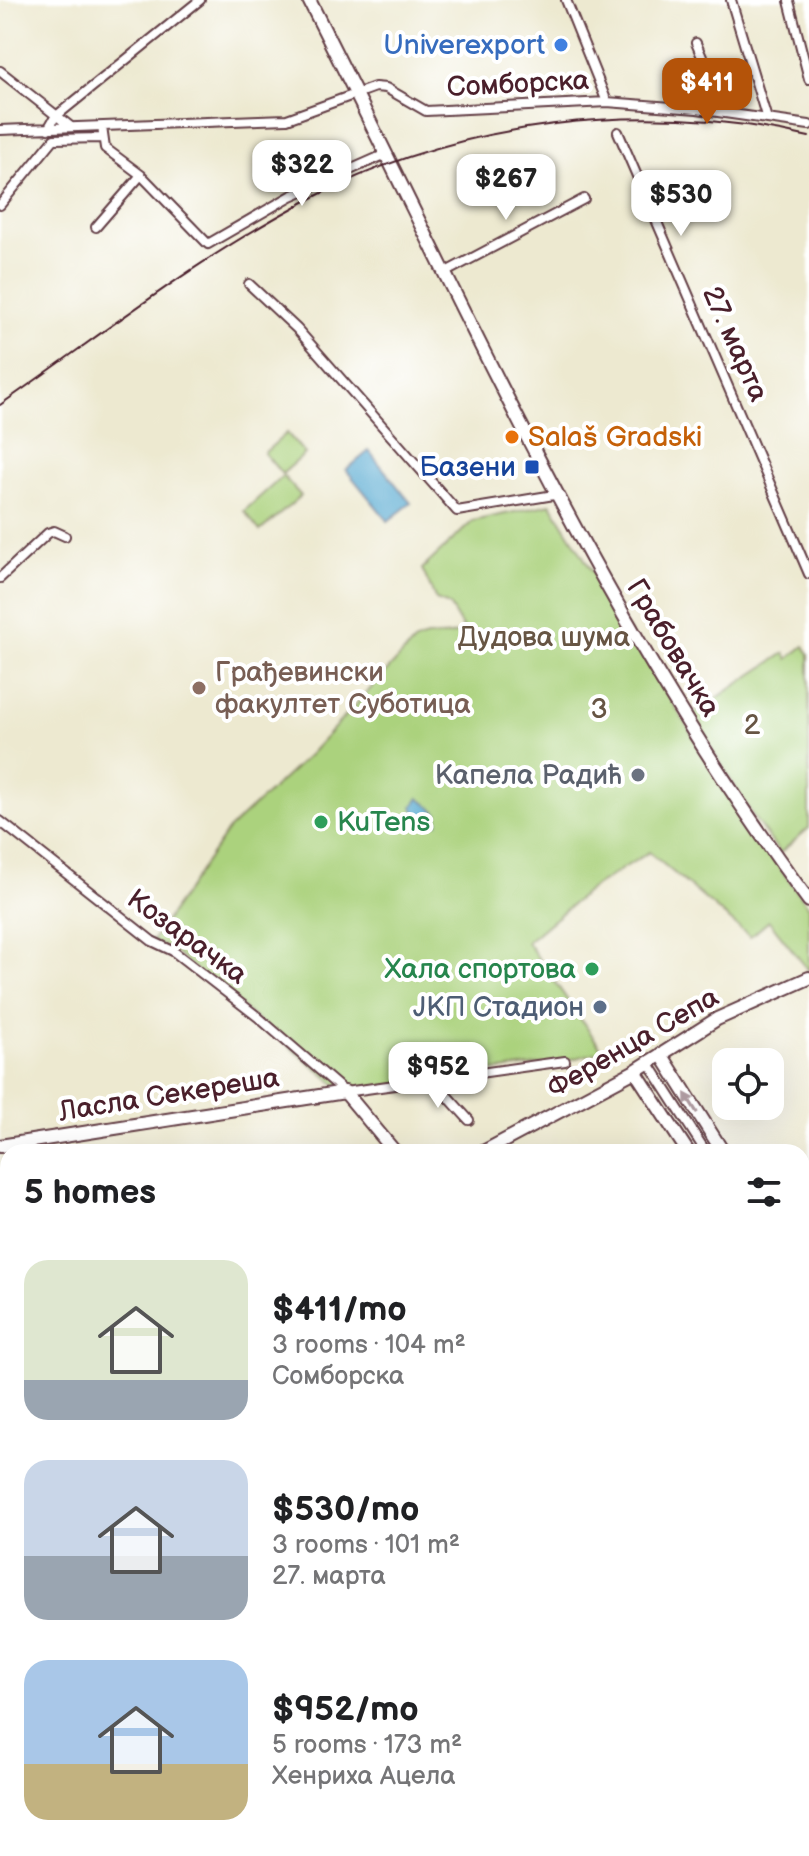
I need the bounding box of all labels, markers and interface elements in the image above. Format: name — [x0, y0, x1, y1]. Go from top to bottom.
place label: Univerexport — [383, 29, 545, 62]
marker: Univerexport — [552, 36, 570, 54]
pin: $411 — [660, 58, 754, 126]
street label: Сомборска — [446, 64, 590, 104]
text: $411 — [680, 68, 734, 99]
pin: $322 — [255, 140, 349, 208]
text: $322 — [270, 150, 334, 181]
pin: $267 — [459, 154, 553, 222]
text: $267 — [475, 164, 537, 195]
pin: $530 — [634, 170, 728, 238]
text: $530 — [649, 180, 713, 211]
street label: 27. марта — [695, 281, 775, 407]
place label: Salaš Gradski — [528, 421, 702, 454]
marker: Salaš Gradski — [503, 428, 521, 446]
place label: Базени — [420, 451, 516, 484]
marker: Базени — [523, 458, 541, 476]
street label: Грабовачка — [619, 573, 727, 723]
park label: Дудова шума — [458, 621, 631, 654]
place label: Грађевински факултет Суботица — [215, 656, 471, 721]
marker: Грађевински факултет Суботица — [190, 679, 208, 697]
park label: 3 — [590, 693, 608, 726]
park label: 2 — [744, 709, 761, 742]
place label: Капела Радић — [435, 759, 622, 792]
marker: Капела Радић — [629, 766, 647, 784]
place label: KuTens — [337, 806, 430, 839]
marker: KuTens — [312, 813, 330, 831]
street label: Козарачка — [121, 882, 254, 992]
place label: Хала спортова — [384, 953, 576, 986]
marker: Хала спортова — [583, 960, 601, 978]
street label: Ференца Сепа — [541, 980, 725, 1105]
place label: ЈКП Стадион — [413, 991, 584, 1024]
marker: ЈКП Стадион — [591, 998, 609, 1016]
pin: $952 — [391, 1042, 485, 1110]
map controls — [712, 1048, 784, 1120]
button: locate — [712, 1048, 784, 1120]
text: $952 — [407, 1052, 469, 1083]
street label: Ласла Секереша — [55, 1061, 282, 1129]
one-way arrow — [685, 1092, 699, 1114]
icon: filters — [742, 1170, 786, 1214]
text: 5 homes — [24, 1172, 156, 1213]
text: $411/mo — [272, 1289, 407, 1330]
icon: home — [88, 1292, 184, 1388]
text: 3 rooms · 104 m² — [272, 1330, 466, 1361]
text: Сомборска — [272, 1361, 404, 1392]
text: $530/mo — [272, 1489, 419, 1530]
icon: home — [88, 1492, 184, 1588]
text: 3 rooms · 101 m² — [272, 1530, 460, 1561]
text: 27. марта — [272, 1561, 386, 1592]
text: $952/mo — [272, 1689, 419, 1730]
icon: home — [88, 1692, 184, 1788]
text: 5 rooms · 173 m² — [272, 1730, 462, 1761]
text: Хенриха Ацела — [272, 1761, 456, 1792]

